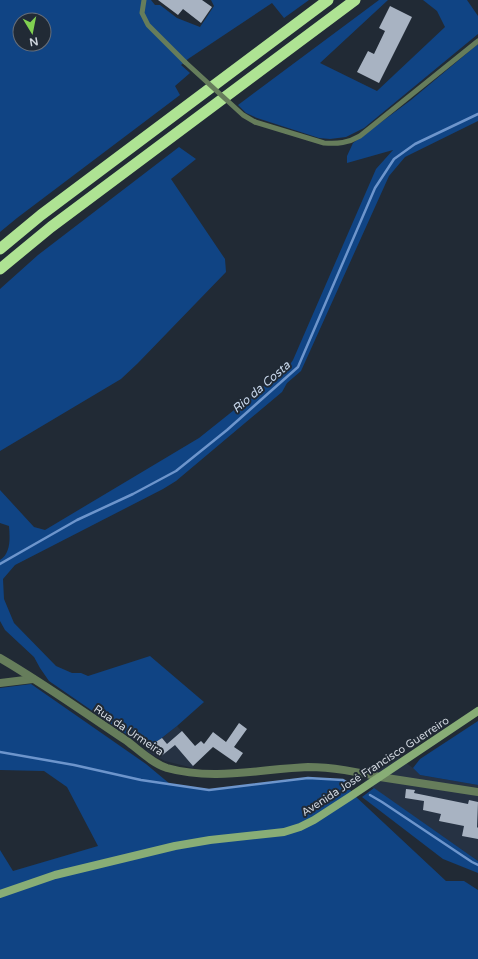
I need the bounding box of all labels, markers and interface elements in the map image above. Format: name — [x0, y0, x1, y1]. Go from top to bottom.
north arrow — [12, 12, 52, 52]
text: N — [28, 34, 39, 49]
water label: Rio da Costa — [229, 358, 293, 416]
street label: Rua da Urmeira — [91, 702, 166, 759]
street label: Avenida José Francisco Guerreiro — [299, 714, 452, 819]

